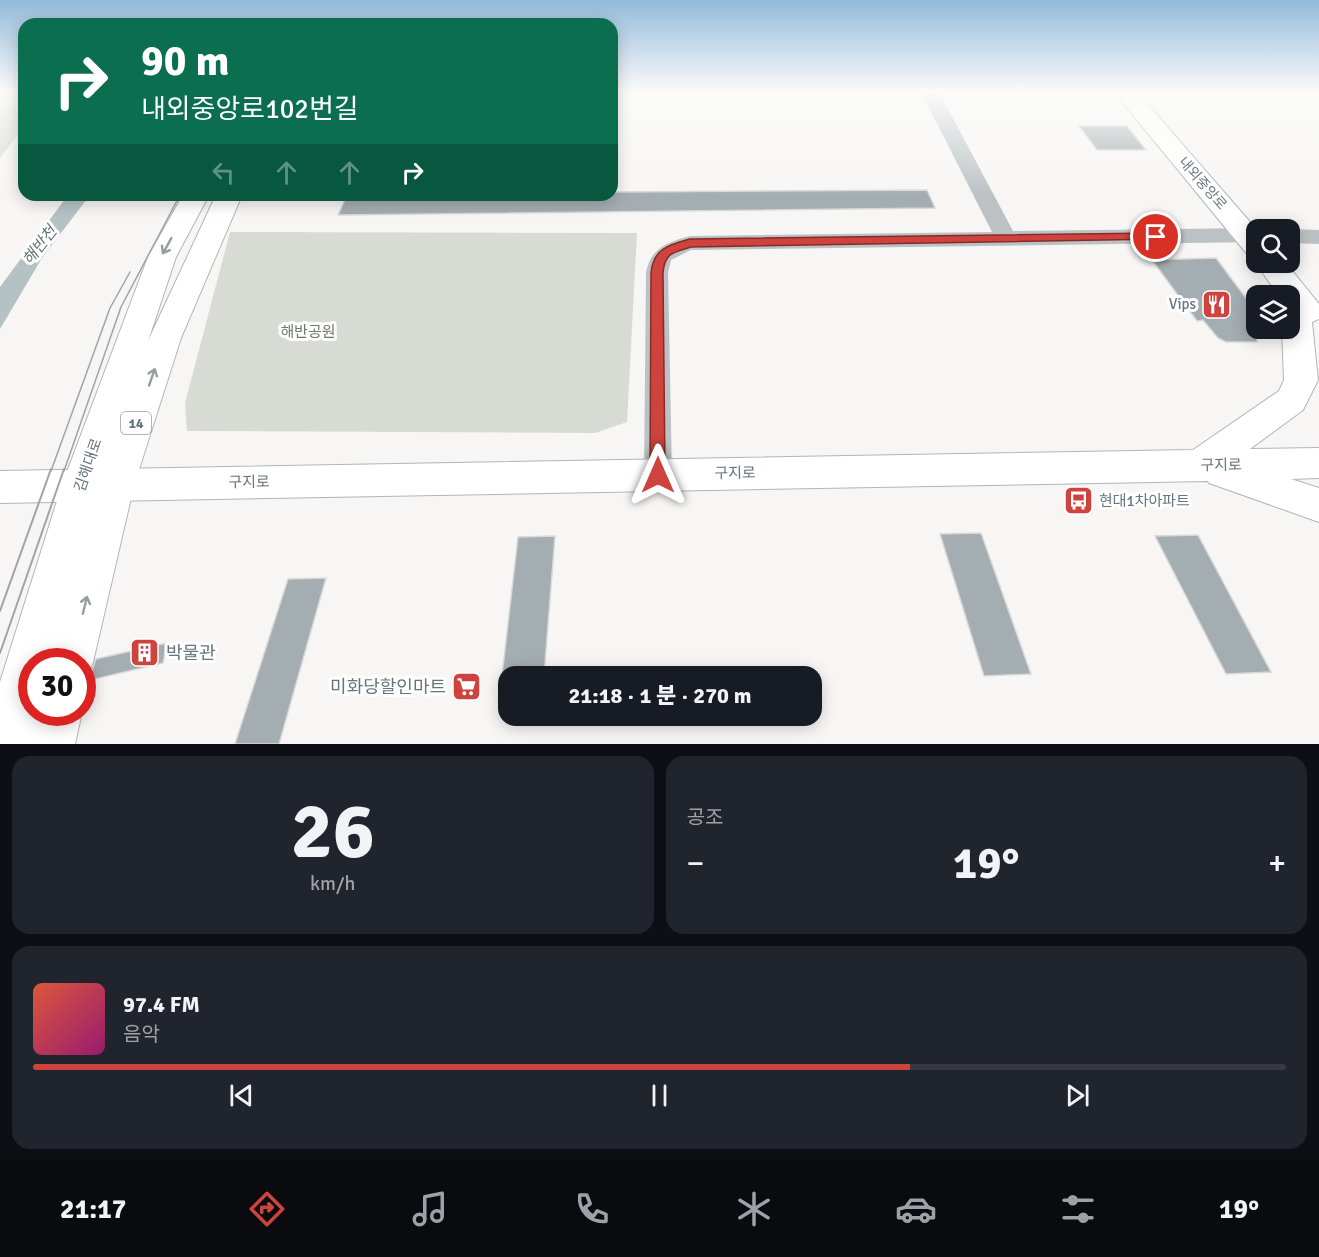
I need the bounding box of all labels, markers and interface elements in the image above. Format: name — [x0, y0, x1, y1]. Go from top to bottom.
text: 90 m — [141, 36, 230, 87]
icon: right — [42, 42, 120, 120]
text: 내외중앙로102번길 — [141, 93, 359, 126]
street label: 내외중앙로 — [1175, 153, 1230, 213]
icon: left — [207, 156, 240, 189]
icon: ahead — [270, 156, 303, 189]
icon: ahead — [333, 156, 366, 189]
icon: right — [396, 156, 429, 189]
pin — [1130, 211, 1181, 262]
map controls — [1246, 219, 1300, 339]
button: search — [1246, 219, 1300, 273]
water label: 해반천 — [18, 220, 63, 269]
icon: arrive — [1139, 220, 1172, 253]
one-way arrow — [161, 237, 173, 254]
button: layers — [1246, 285, 1300, 339]
restaurant icon: Vips — [1201, 288, 1233, 320]
place label: Vips — [1169, 295, 1196, 313]
park label: 해반공원 — [280, 323, 336, 341]
one-way arrow — [147, 368, 158, 387]
road number: 14 — [121, 412, 151, 434]
street label: 김해대로 — [71, 436, 105, 494]
position arrow — [626, 443, 690, 507]
street label: 구지로 — [1200, 456, 1242, 474]
street label: 구지로 — [714, 464, 756, 482]
street label: 구지로 — [228, 473, 270, 491]
bus stop icon: 현대1차아파트 — [1062, 485, 1094, 517]
place label: 현대1차아파트 — [1099, 492, 1190, 510]
one-way arrow — [80, 596, 92, 615]
building icon: 박물관 — [129, 637, 161, 669]
place label: 박물관 — [166, 642, 216, 664]
speed limit sign: 30 — [18, 648, 96, 726]
supermarket icon: 미화당할인마트 — [451, 671, 483, 703]
place label: 미화당할인마트 — [330, 676, 446, 698]
text: 21:18 · 1 분 · 270 m — [568, 682, 752, 709]
text: 26 — [291, 784, 375, 880]
text: 공조 — [687, 805, 723, 830]
text: 19° — [953, 836, 1020, 891]
text: − — [687, 843, 704, 884]
text: + — [1268, 843, 1286, 884]
text: km/h — [310, 871, 355, 896]
text: 97.4 FM — [123, 991, 200, 1018]
text: 음악 — [123, 1022, 160, 1047]
icon: previous — [225, 1079, 258, 1112]
icon: pause — [643, 1079, 676, 1112]
icon: next — [1061, 1079, 1094, 1112]
icon: directions — [246, 1188, 288, 1230]
icon: music — [409, 1188, 451, 1230]
icon: phone — [571, 1188, 613, 1230]
icon: climate — [733, 1188, 775, 1230]
icon: car — [895, 1188, 937, 1230]
icon: filters — [1057, 1188, 1099, 1230]
text: 21:17 — [60, 1193, 126, 1226]
text: 19° — [1219, 1193, 1259, 1226]

